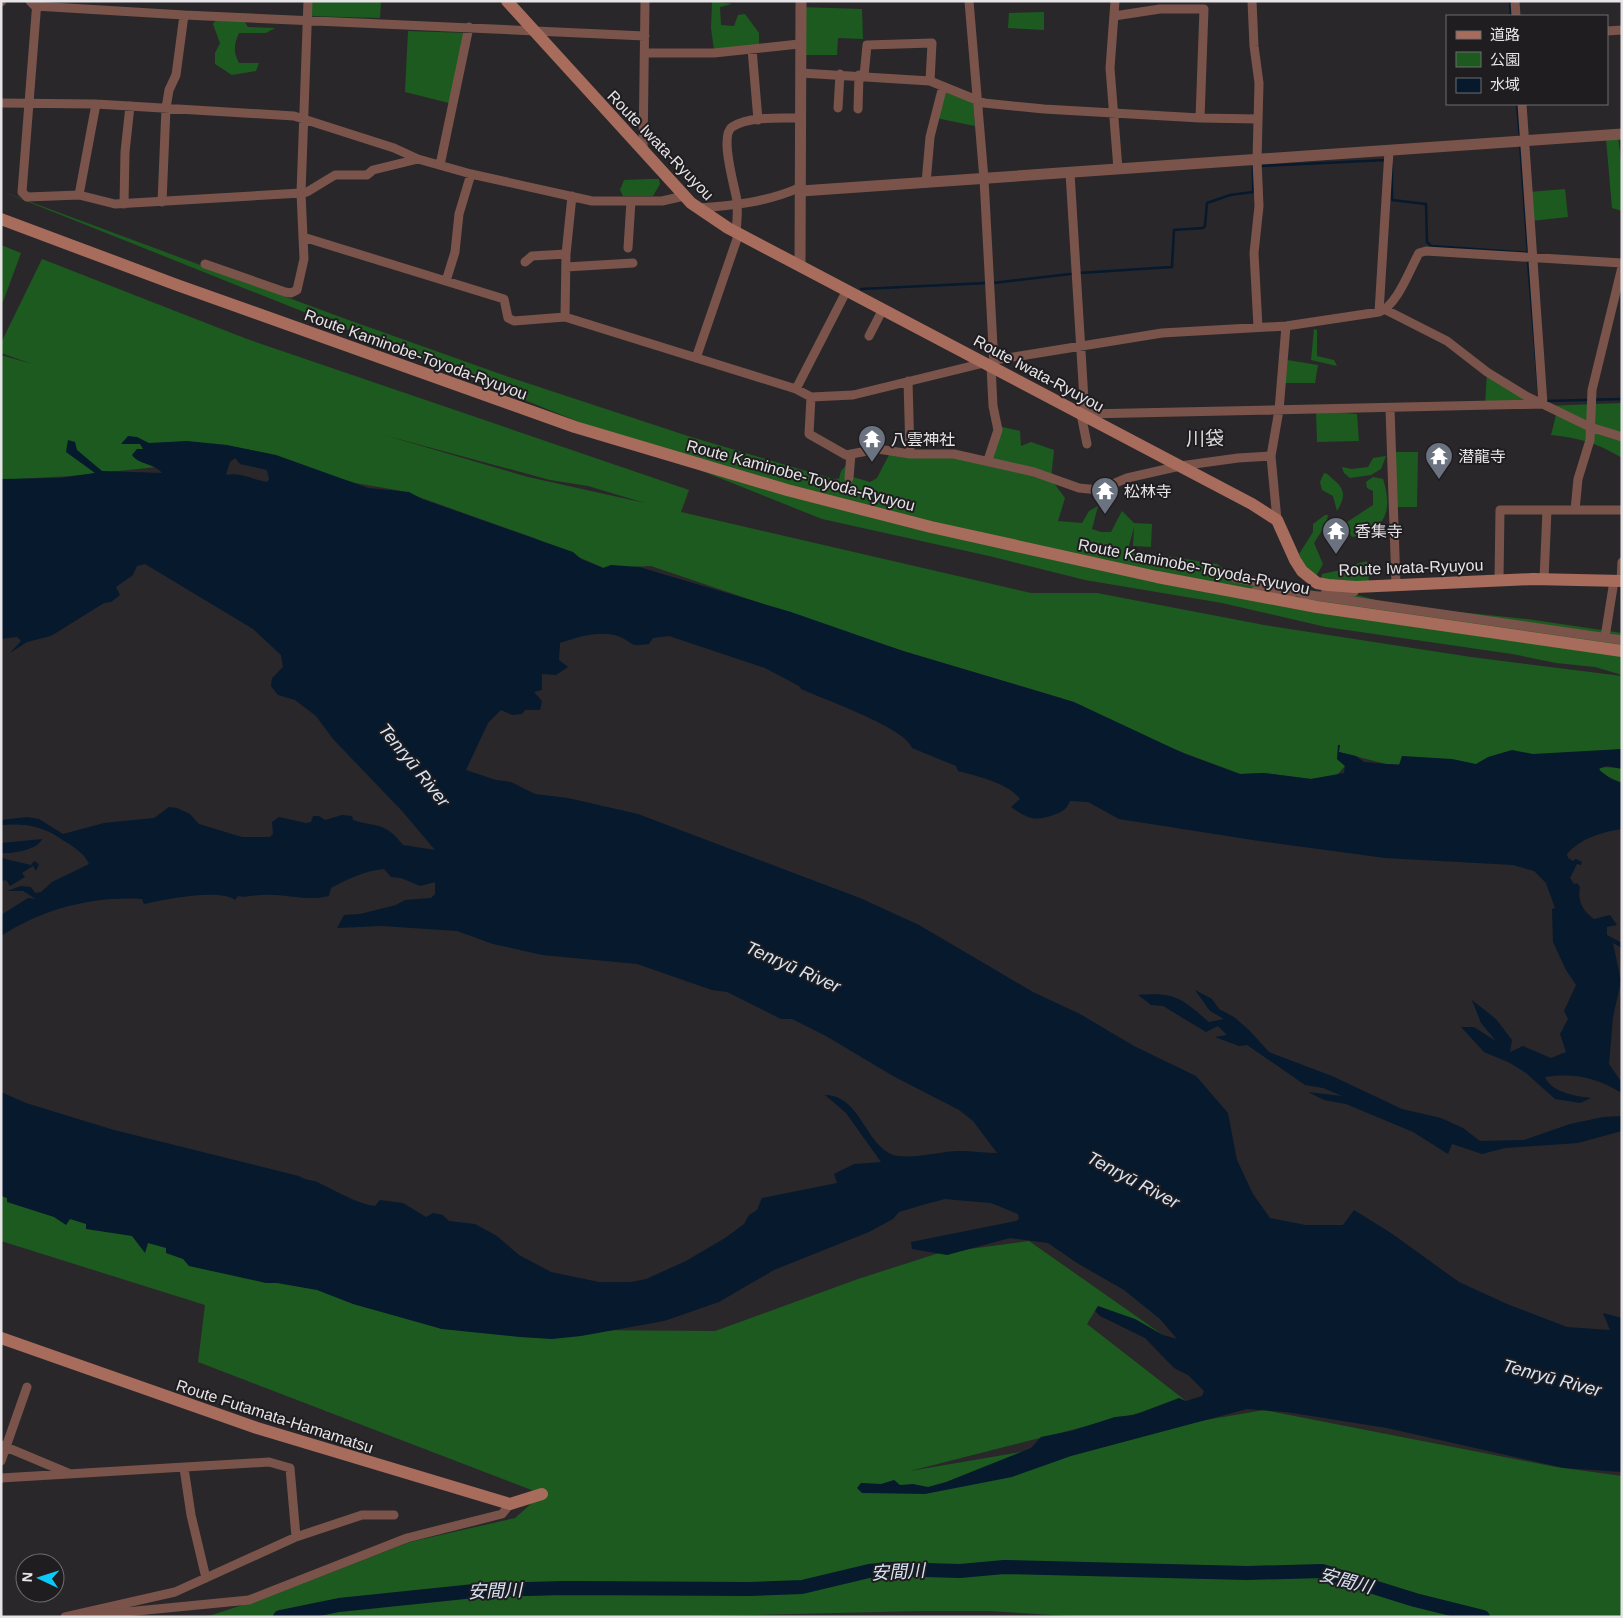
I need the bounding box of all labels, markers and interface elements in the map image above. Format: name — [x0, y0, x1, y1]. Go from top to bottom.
legend — [1446, 15, 1608, 105]
text: 道路 — [1490, 26, 1520, 43]
text: 公園 — [1490, 51, 1520, 68]
text: 水域 — [1490, 76, 1520, 93]
street label: Route Iwata-Ryuyou — [604, 87, 717, 203]
street label: Route Kaminobe-Toyoda-Ryuyou — [302, 306, 529, 403]
street label: Route Iwata-Ryuyou — [971, 332, 1107, 415]
temple icon: 八雲神社 — [857, 424, 887, 463]
district label: 川袋 — [1186, 428, 1224, 449]
place label: 八雲神社 — [891, 431, 955, 448]
street label: Route Kaminobe-Toyoda-Ryuyou — [685, 437, 917, 514]
temple icon: 潜龍寺 — [1424, 441, 1454, 480]
place label: 潜龍寺 — [1458, 448, 1506, 465]
temple icon: 松林寺 — [1090, 476, 1120, 515]
place label: 松林寺 — [1124, 483, 1172, 500]
temple icon: 香集寺 — [1321, 516, 1351, 555]
place label: 香集寺 — [1355, 523, 1403, 540]
street label: Route Kaminobe-Toyoda-Ryuyou — [1077, 536, 1311, 597]
street label: Route Iwata-Ryuyou — [1338, 556, 1484, 579]
water label: Tenryū River — [374, 719, 454, 811]
water label: Tenryū River — [743, 937, 844, 997]
water label: Tenryū River — [1084, 1147, 1183, 1213]
water label: Tenryū River — [1500, 1355, 1605, 1401]
street label: Route Futamata-Hamamatsu — [174, 1377, 376, 1456]
north arrow — [15, 1553, 65, 1603]
water label: 安間川 — [871, 1560, 927, 1583]
water label: 安間川 — [1317, 1564, 1377, 1598]
text: N — [19, 1571, 35, 1583]
water label: 安間川 — [468, 1580, 524, 1602]

